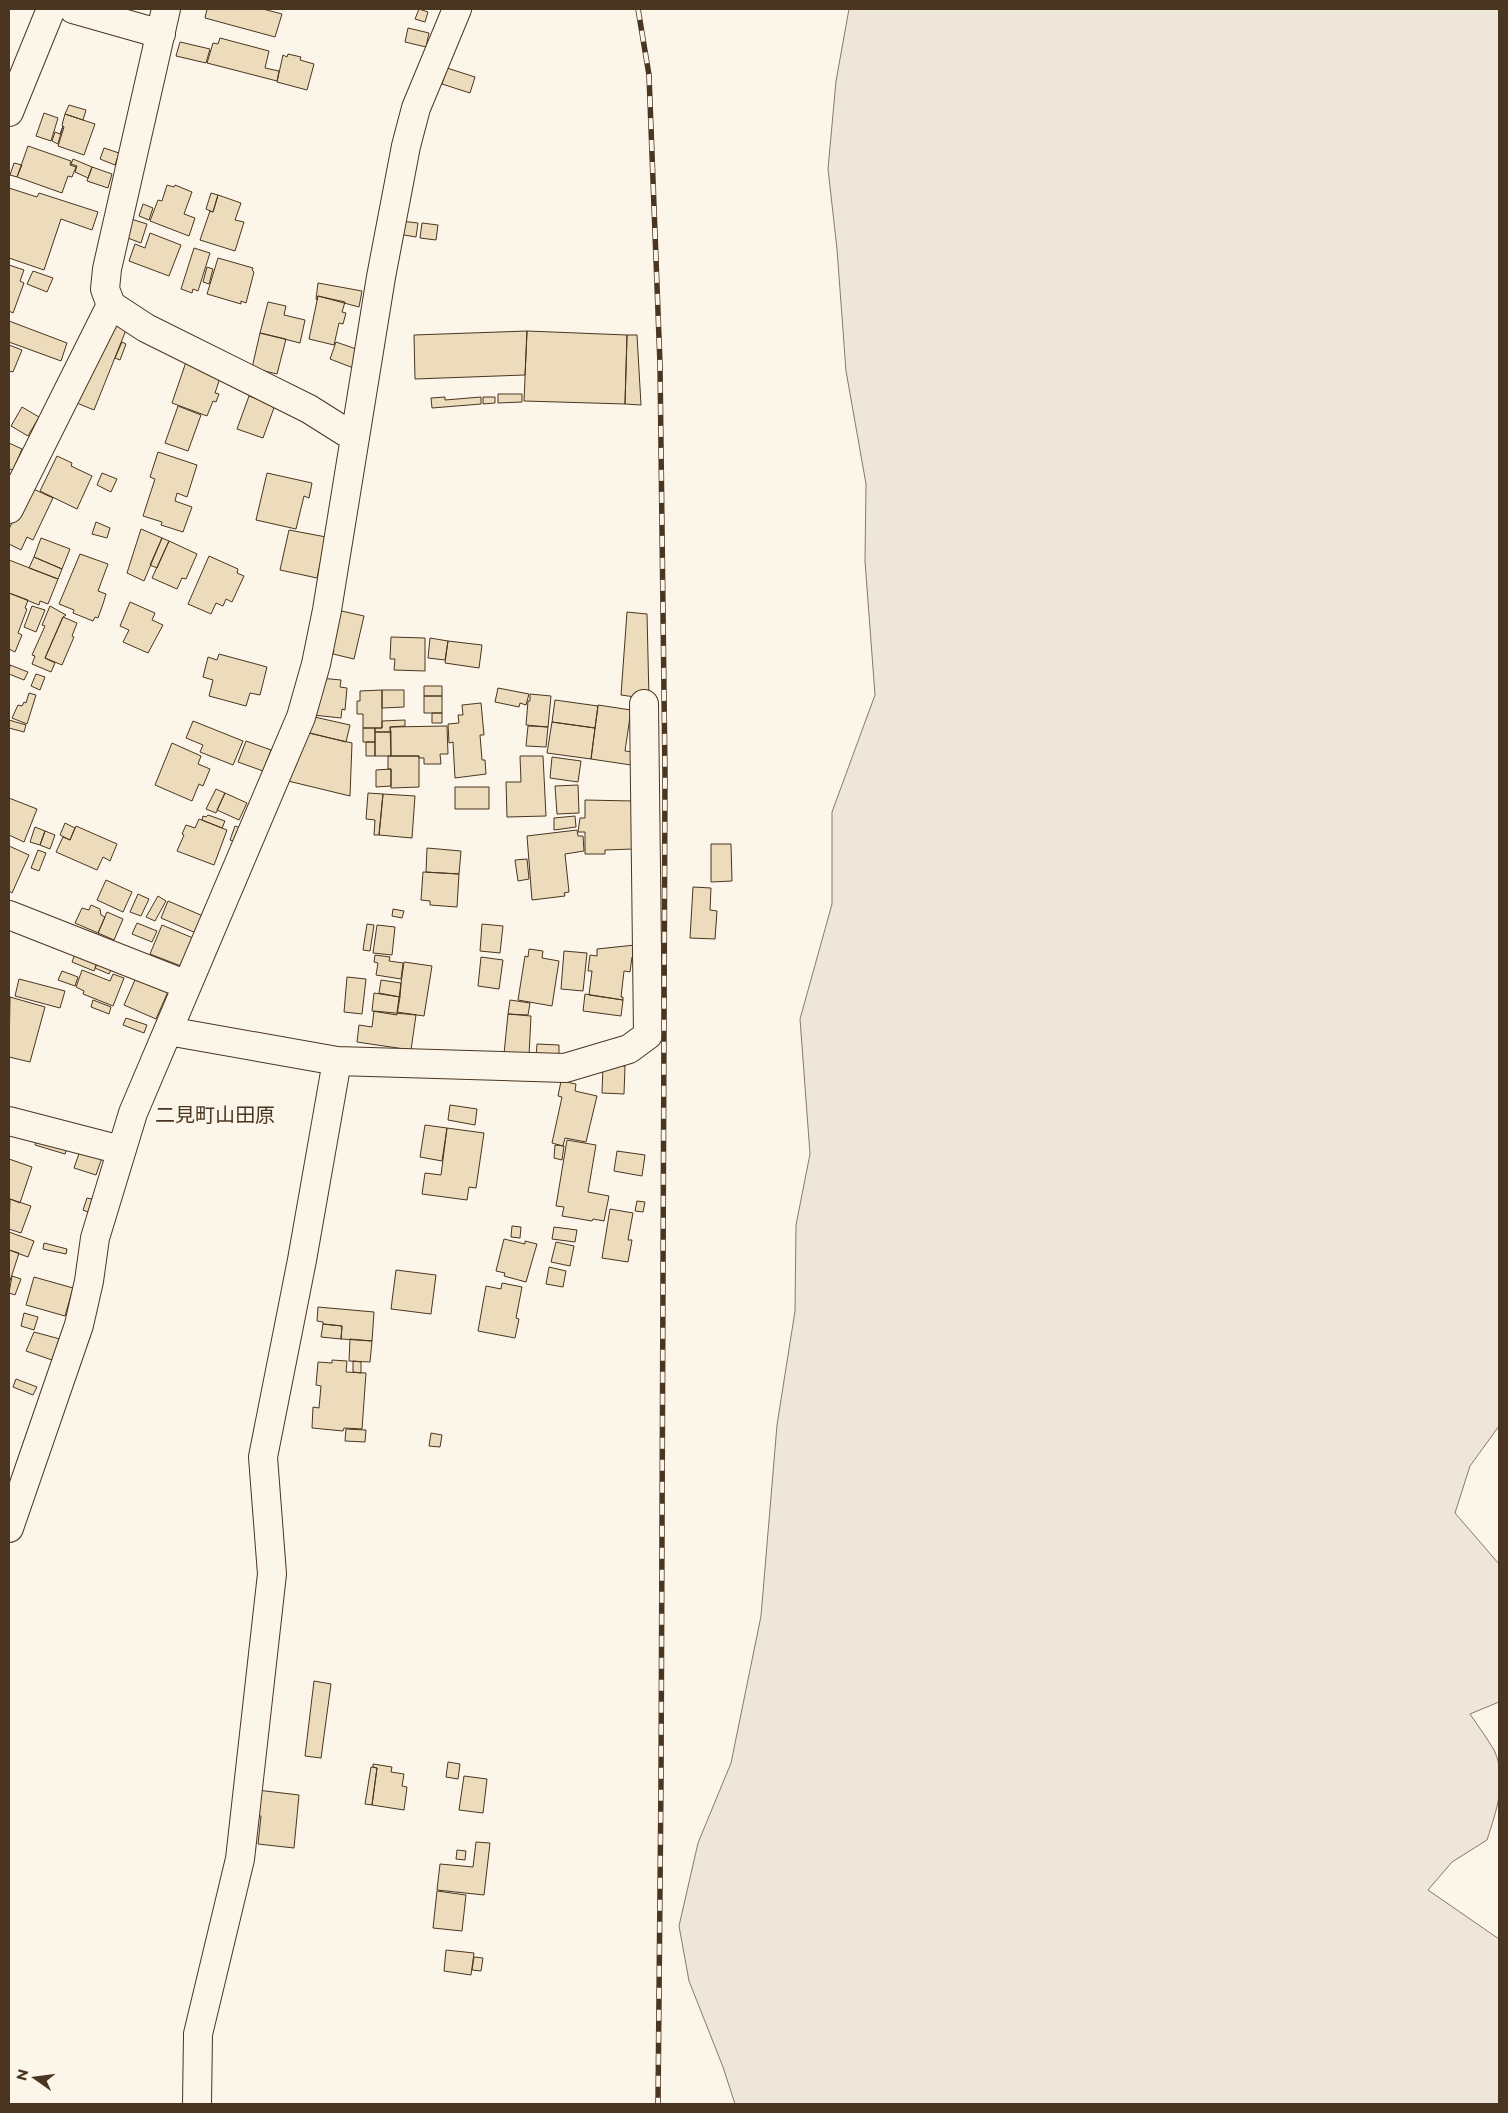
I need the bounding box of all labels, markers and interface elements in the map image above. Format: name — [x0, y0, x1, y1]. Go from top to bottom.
district label: 二見町山田原 — [155, 1103, 275, 1127]
north arrow — [10, 2053, 60, 2103]
text: N — [12, 2067, 32, 2083]

